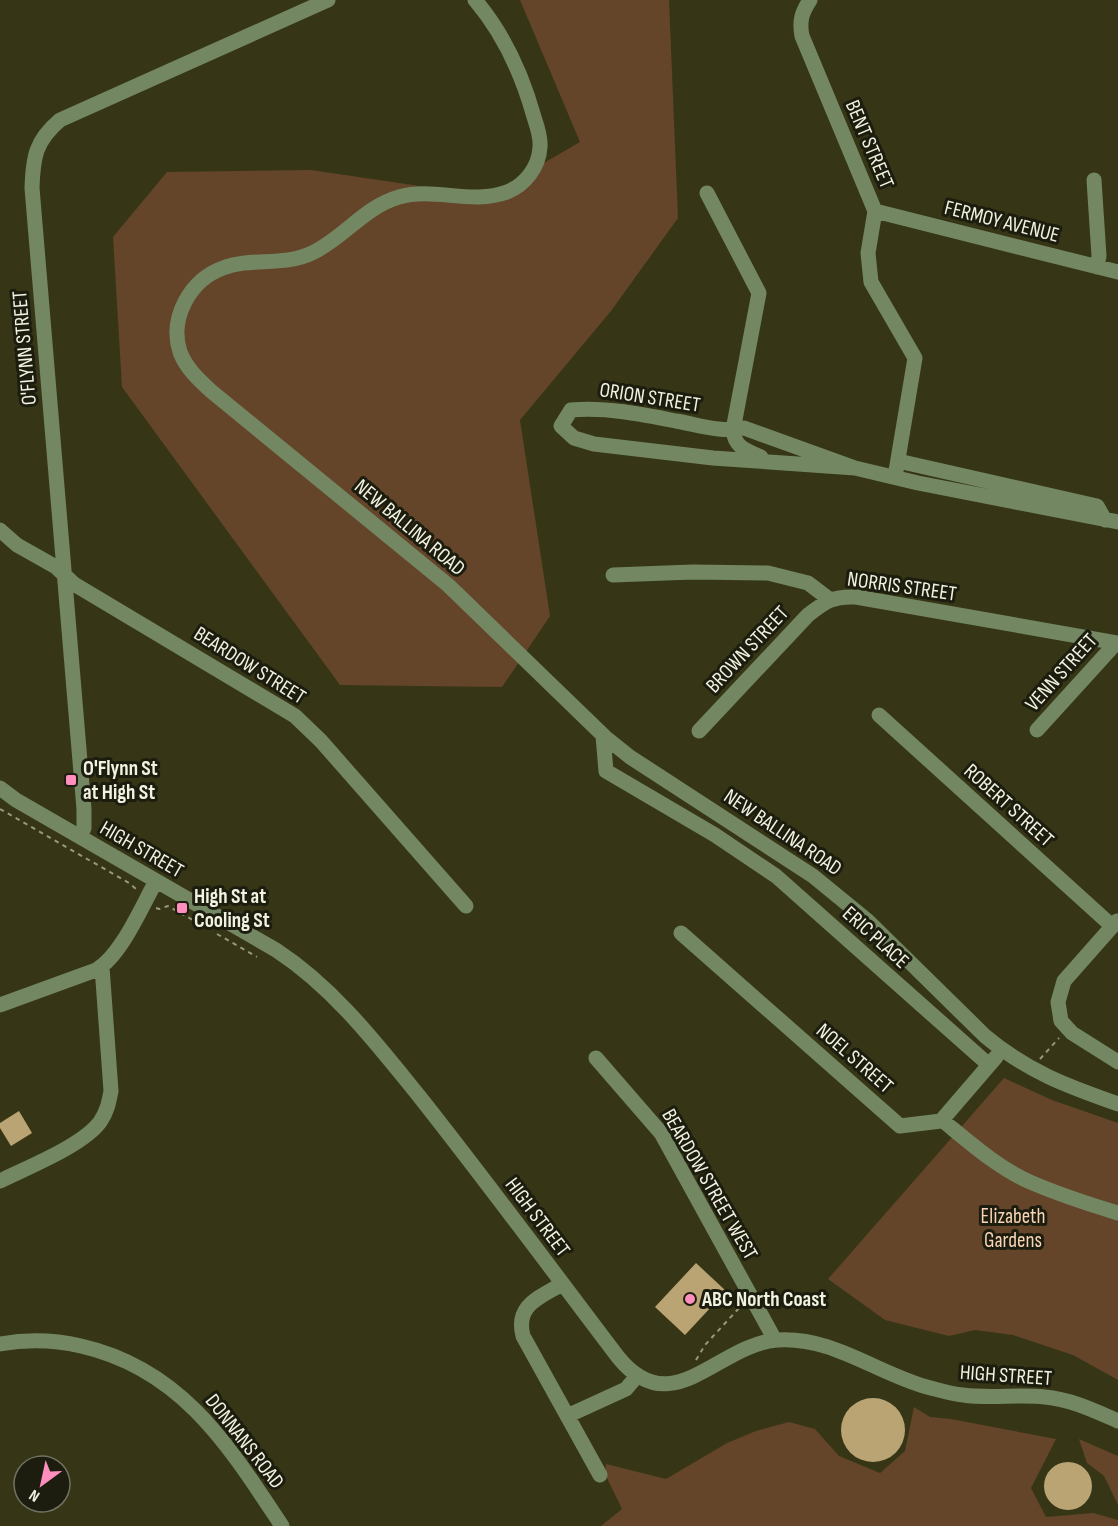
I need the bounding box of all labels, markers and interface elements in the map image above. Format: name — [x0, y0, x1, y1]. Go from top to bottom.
street label: BENT STREET — [840, 96, 899, 193]
street label: FERMOY AVENUE — [942, 195, 1062, 248]
street label: O'FLYNN STREET — [7, 289, 42, 406]
street label: ORION STREET — [598, 377, 703, 418]
street label: NEW BALLINA ROAD — [349, 474, 470, 581]
street label: NORRIS STREET — [846, 566, 959, 607]
street label: BROWN STREET — [701, 600, 794, 698]
street label: BEARDOW STREET — [189, 621, 311, 710]
street label: VENN STREET — [1020, 628, 1103, 716]
place label: O'Flynn St at High St — [83, 756, 158, 805]
street label: ROBERT STREET — [959, 759, 1059, 852]
marker: O'Flynn St at High St — [64, 773, 78, 787]
street label: NEW BALLINA ROAD — [719, 784, 846, 881]
street label: HIGH STREET — [96, 816, 188, 884]
place label: High St at Cooling St — [194, 884, 270, 933]
marker: High St at Cooling St — [175, 901, 189, 915]
street label: ERIC PLACE — [837, 901, 914, 974]
street label: NOEL STREET — [811, 1018, 899, 1099]
street label: BEARDOW STREET WEST — [656, 1104, 763, 1265]
street label: HIGH STREET — [500, 1173, 576, 1262]
park label: Elizabeth Gardens — [980, 1204, 1046, 1253]
place label: ABC North Coast — [701, 1287, 826, 1312]
marker: ABC North Coast — [683, 1292, 697, 1306]
street label: HIGH STREET — [959, 1360, 1053, 1391]
street label: DONNANS ROAD — [200, 1389, 289, 1494]
north arrow — [12, 1454, 72, 1514]
text: N — [26, 1485, 43, 1506]

